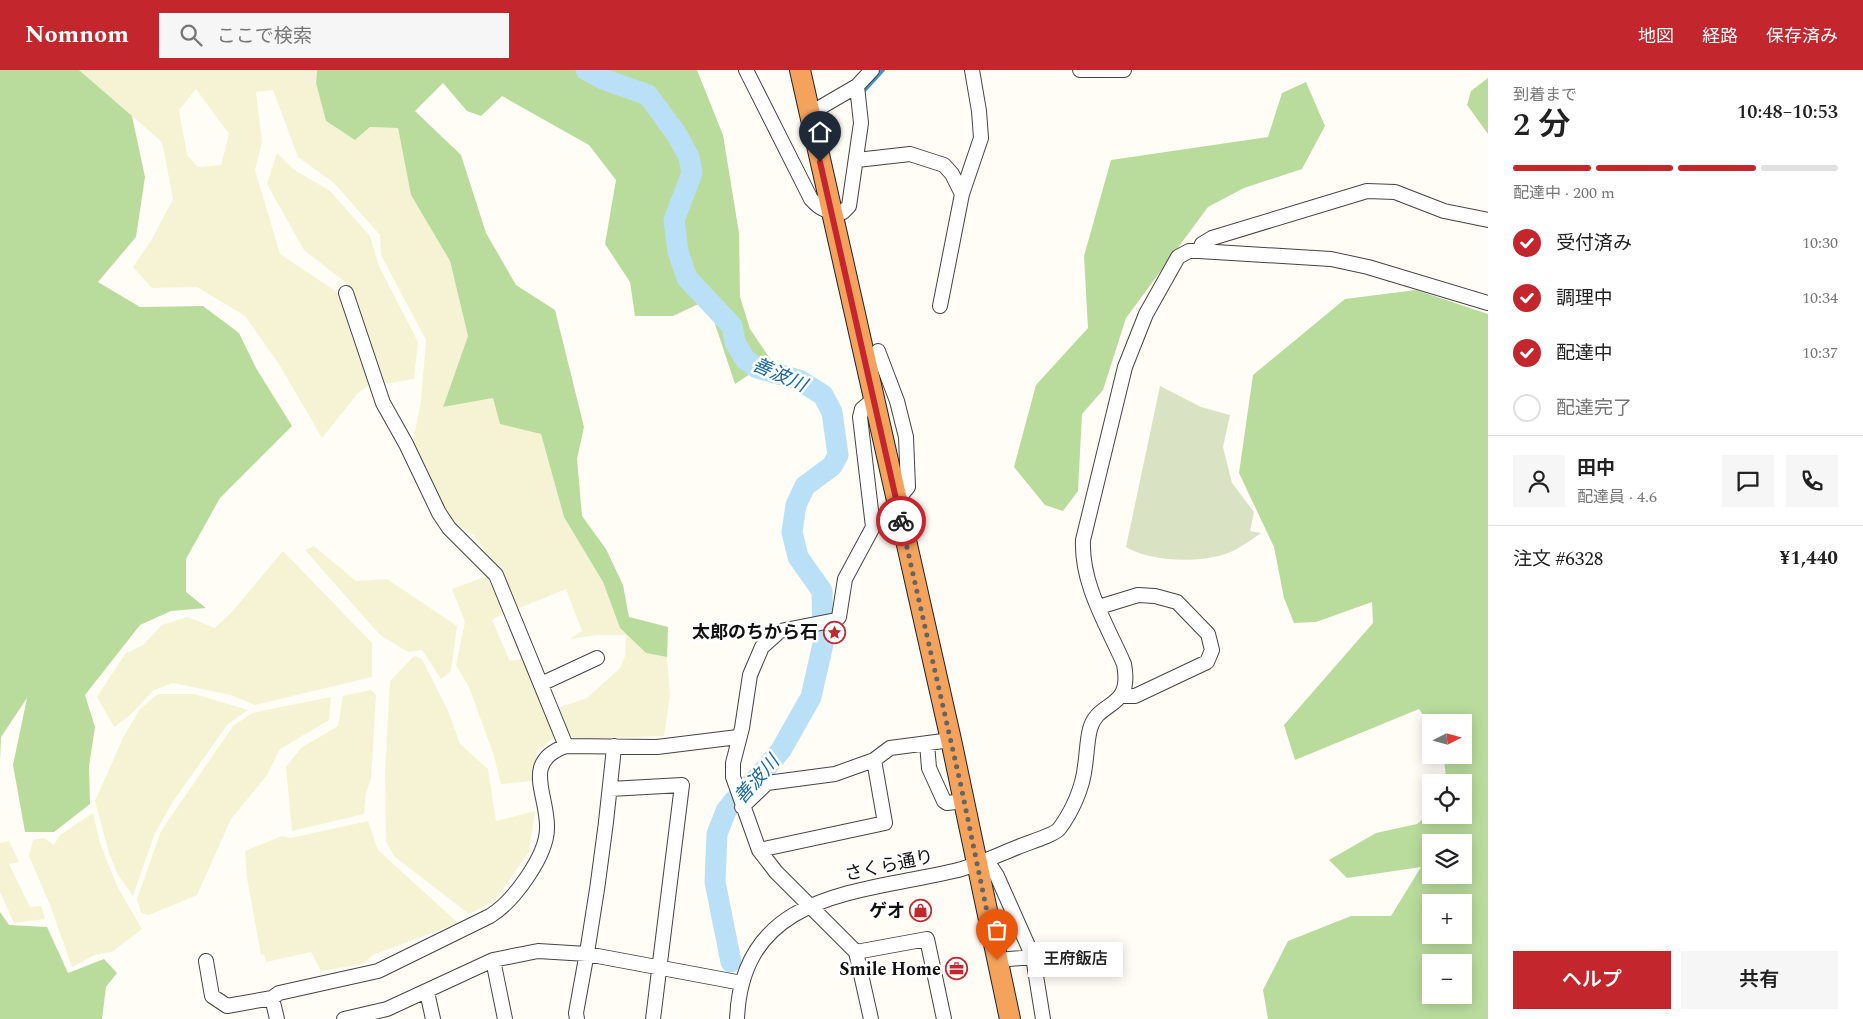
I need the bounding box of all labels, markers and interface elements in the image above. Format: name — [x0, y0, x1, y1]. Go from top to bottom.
search box — [159, 13, 509, 58]
text: Nomnom — [25, 17, 129, 53]
icon: search — [177, 21, 205, 49]
text: ここで検索 — [217, 22, 312, 51]
text: 地図 — [1638, 23, 1674, 50]
text: 経路 — [1702, 23, 1738, 50]
text: 保存済み — [1766, 23, 1838, 50]
text: 到着まで — [1513, 83, 1577, 107]
text: 10:48–10:53 — [1737, 98, 1838, 127]
text: 2 分 — [1513, 101, 1570, 150]
pin — [799, 111, 841, 162]
icon: home — [806, 118, 834, 146]
text: 配達中 · 200 m — [1513, 181, 1615, 205]
icon: check — [1513, 229, 1541, 257]
text: 受付済み — [1556, 229, 1632, 258]
text: 10:30 — [1802, 231, 1838, 255]
icon: check — [1513, 284, 1541, 312]
text: 調理中 — [1556, 284, 1613, 313]
text: 10:34 — [1802, 286, 1838, 310]
icon: check — [1513, 339, 1541, 367]
text: 配達中 — [1556, 339, 1613, 368]
text: 10:37 — [1802, 341, 1838, 365]
water label: 善波川 — [747, 351, 813, 401]
text: 配達完了 — [1556, 394, 1632, 423]
text: 田中 — [1577, 454, 1615, 483]
button: person — [1513, 455, 1565, 507]
button: chat — [1722, 455, 1774, 507]
button: phone — [1786, 455, 1838, 507]
text: 配達員 · 4.6 — [1577, 485, 1657, 509]
courier — [876, 496, 926, 546]
icon: bike — [887, 507, 915, 535]
text: ¥1,440 — [1780, 544, 1838, 573]
text: 注文 #6328 — [1513, 545, 1603, 574]
place label: 太郎のちから石 — [692, 619, 818, 646]
place icon: 太郎のちから石 — [822, 620, 846, 644]
north arrow — [1422, 714, 1472, 764]
map controls — [1422, 714, 1472, 1004]
water label: 善波川 — [727, 747, 788, 811]
button: locate — [1422, 774, 1472, 824]
button: layers — [1422, 834, 1472, 884]
street label: さくら通り — [842, 843, 936, 888]
button: + — [1422, 894, 1472, 944]
place label: ゲオ — [869, 898, 905, 925]
shop icon: ゲオ — [909, 899, 933, 923]
pin — [976, 909, 1018, 960]
icon: bag — [983, 916, 1011, 944]
callout: 王府飯店 — [1027, 942, 1122, 978]
text: 王府飯店 — [1043, 947, 1108, 971]
button: ヘルプ — [1513, 951, 1671, 1009]
button: 共有 — [1681, 951, 1838, 1009]
button: − — [1422, 954, 1472, 1004]
place label: Smile Home — [839, 956, 941, 983]
office icon: Smile Home — [945, 957, 969, 981]

